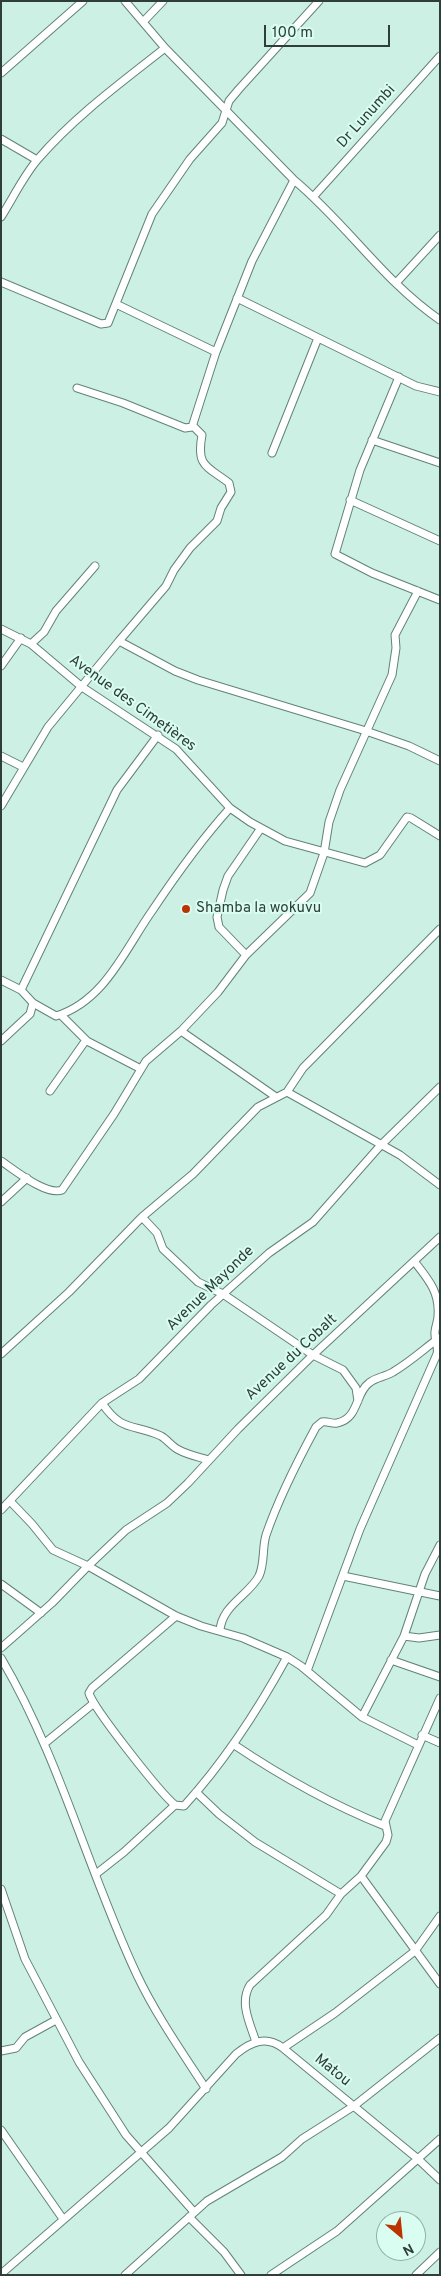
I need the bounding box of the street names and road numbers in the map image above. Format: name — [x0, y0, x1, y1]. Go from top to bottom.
street label: Dr Lunumbi — [334, 82, 400, 152]
street label: Avenue des Cimetières — [65, 652, 199, 756]
street label: Avenue Mayonde — [164, 1243, 258, 1335]
street label: Avenue du Cobalt — [243, 1311, 341, 1405]
street label: Matou — [310, 2051, 354, 2091]

